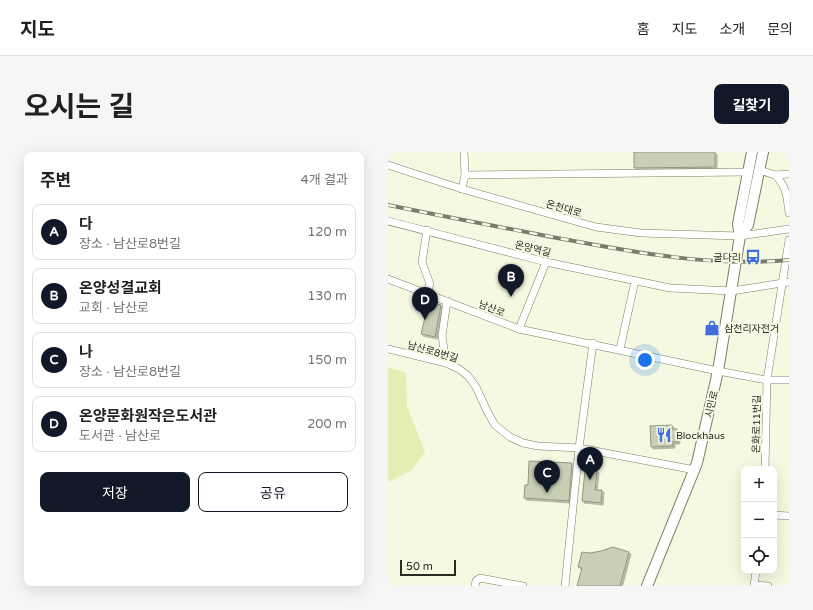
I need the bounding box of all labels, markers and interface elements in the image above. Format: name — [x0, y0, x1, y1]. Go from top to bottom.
text: 지도 — [20, 19, 55, 41]
text: 홈 — [637, 21, 650, 38]
text: 지도 — [672, 21, 697, 38]
text: 소개 — [719, 21, 745, 38]
text: 문의 — [767, 21, 793, 38]
button: 길찾기 — [714, 84, 789, 124]
text: 오시는 길 — [24, 90, 134, 124]
text: 주변 — [40, 170, 71, 191]
text: 4개 결과 — [301, 172, 348, 188]
street label: 온천대로 — [544, 198, 583, 220]
text: 다 — [79, 215, 93, 233]
text: A — [49, 224, 59, 240]
text: 120 m — [307, 224, 347, 240]
text: 장소 · 남산로8번길 — [79, 236, 181, 252]
street label: 온양역길 — [513, 239, 552, 259]
bus stop icon: 굴다리 — [744, 248, 762, 266]
place label: 굴다리 — [713, 252, 741, 264]
pin: B — [498, 264, 524, 297]
text: 온양성결교회 — [79, 279, 162, 297]
pin: D — [412, 287, 438, 320]
text: B — [49, 288, 59, 304]
text: 130 m — [307, 288, 347, 304]
street label: 남산로 — [477, 298, 507, 319]
text: 교회 · 남산로 — [79, 300, 149, 316]
shop icon: 삼천리자전거 — [703, 319, 721, 337]
place label: 삼천리자전거 — [724, 323, 779, 335]
street label: 남산로8번길 — [406, 339, 460, 365]
text: 나 — [79, 343, 93, 361]
your location — [635, 350, 655, 370]
text: C — [49, 352, 59, 368]
text: 150 m — [307, 352, 347, 368]
text: 장소 · 남산로8번길 — [79, 364, 181, 380]
street label: 시민로 — [703, 389, 721, 419]
street label: 온화로11번길 — [750, 395, 764, 453]
text: 온양문화원작은도서관 — [79, 407, 217, 425]
text: D — [49, 416, 59, 432]
text: 200 m — [307, 416, 347, 432]
restaurant icon: Blockhaus — [655, 426, 673, 444]
text: 도서관 · 남산로 — [79, 428, 161, 444]
place label: Blockhaus — [676, 430, 725, 442]
pin: A — [577, 447, 603, 480]
pin: C — [534, 460, 560, 493]
map controls — [741, 466, 777, 574]
button: + — [741, 466, 777, 502]
button: 저장 — [40, 472, 190, 512]
button: 공유 — [198, 472, 348, 512]
button: − — [741, 502, 777, 538]
button: locate — [741, 538, 777, 574]
scale bar — [400, 558, 456, 577]
text: 50 m — [406, 560, 433, 573]

